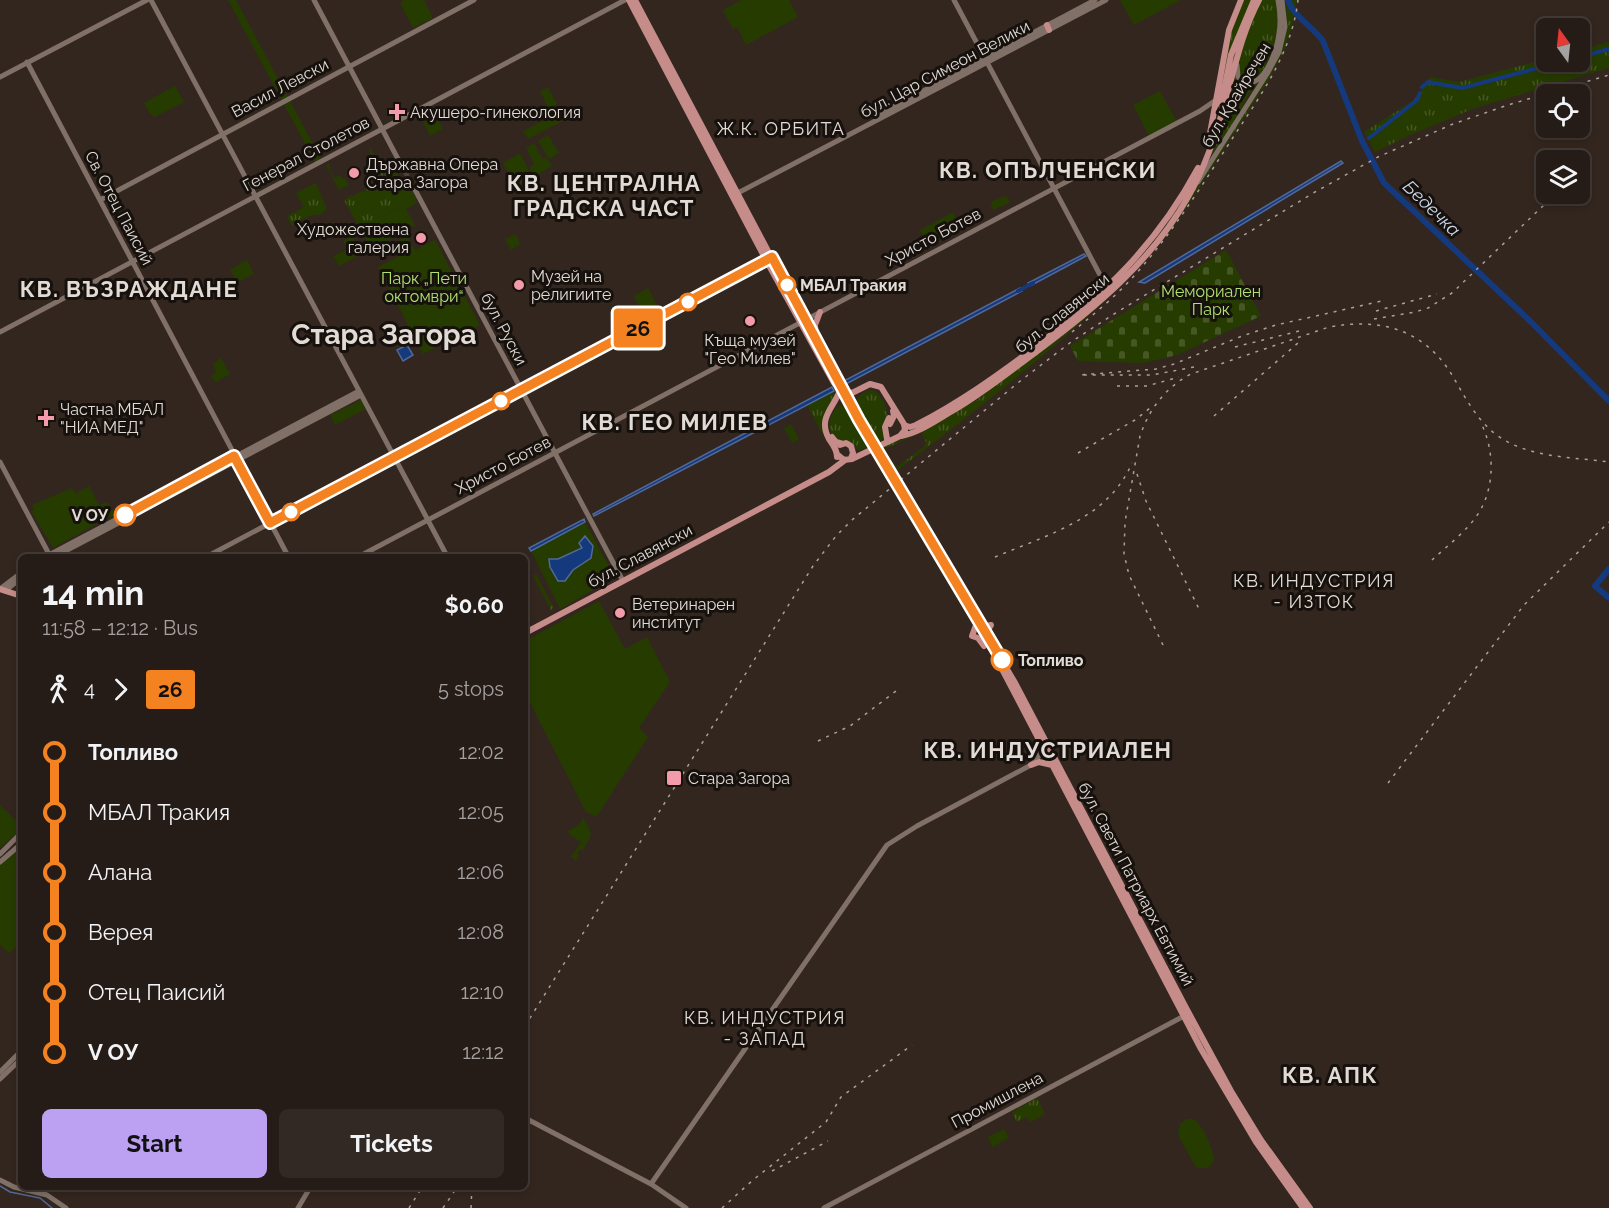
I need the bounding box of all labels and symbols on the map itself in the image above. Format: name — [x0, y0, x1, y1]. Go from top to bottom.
street label: бул. Цар Симеон Велики — [857, 16, 1033, 122]
north arrow — [1536, 18, 1590, 72]
street label: бул. Крайречен — [1197, 39, 1275, 151]
street label: Васил Левски — [228, 54, 332, 122]
marker: Акушеро-гинекология — [388, 103, 406, 121]
place label: Акушеро-гинекология — [410, 103, 581, 122]
street label: Генерал Столетов — [240, 113, 372, 195]
district label: Ж.К. ОРБИТА — [716, 118, 846, 139]
street label: Св. Отец Паисий — [81, 148, 157, 268]
place label: Държавна Опера Стара Загора — [366, 155, 498, 192]
district label: КВ. ОПЪЛЧЕНСКИ — [939, 157, 1157, 183]
marker: Държавна Опера Стара Загора — [347, 166, 361, 180]
district label: КВ. ЦЕНТРАЛНА ГРАДСКА ЧАСТ — [507, 170, 701, 221]
water label: Бедечка — [1399, 176, 1465, 240]
street label: Христо Ботев — [882, 204, 984, 270]
place label: Художествена галерия — [297, 220, 409, 257]
marker: Художествена галерия — [414, 231, 428, 245]
place label: Музей на религиите — [531, 267, 611, 304]
park label: Парк „Пети октомври“ — [381, 269, 467, 306]
street label: бул. Славянски — [1011, 269, 1113, 357]
district label: КВ. ВЪЗРАЖДАНЕ — [20, 276, 238, 302]
marker: МБАЛ Тракия — [778, 276, 796, 294]
place label: МБАЛ Тракия — [800, 276, 907, 295]
marker: Музей на религиите — [512, 278, 526, 292]
park label: Мемориален Парк — [1161, 282, 1261, 319]
street label: бул. Руски — [477, 290, 531, 368]
unlabelled marker — [679, 293, 697, 311]
line badge: 26 — [611, 308, 665, 348]
marker: Къща музей "Гео Милев" — [743, 314, 757, 328]
district label: Стара Загора — [291, 318, 477, 351]
place label: Къща музей "Гео Милев" — [704, 331, 796, 368]
unlabelled marker — [492, 392, 510, 410]
place label: Частна МБАЛ "НИА МЕД" — [60, 400, 164, 437]
marker: Частна МБАЛ "НИА МЕД" — [37, 409, 55, 427]
district label: КВ. ГЕО МИЛЕВ — [582, 409, 768, 435]
street label: Христо Ботев — [452, 432, 554, 498]
unlabelled marker — [282, 503, 300, 521]
marker: V ОУ — [114, 504, 136, 526]
place label: V ОУ — [72, 506, 109, 525]
street label: бул. Славянски — [584, 520, 696, 592]
district label: КВ. ИНДУСТРИЯ - ИЗТОК — [1233, 570, 1395, 612]
place label: Ветеринарен институт — [632, 595, 735, 632]
marker: Ветеринарен институт — [613, 606, 627, 620]
marker: Топливо — [991, 649, 1013, 671]
place label: Топливо — [1018, 651, 1084, 670]
district label: КВ. ИНДУСТРИАЛЕН — [924, 737, 1172, 763]
marker: Стара Загора — [665, 769, 683, 787]
place label: Стара Загора — [688, 769, 790, 788]
street label: бул. Свети Патриарх Евтимий — [1074, 779, 1198, 989]
district label: КВ. ИНДУСТРИЯ - ЗАПАД — [684, 1007, 846, 1049]
district label: КВ. АПК — [1282, 1062, 1378, 1088]
street label: Промишлена — [948, 1068, 1046, 1132]

